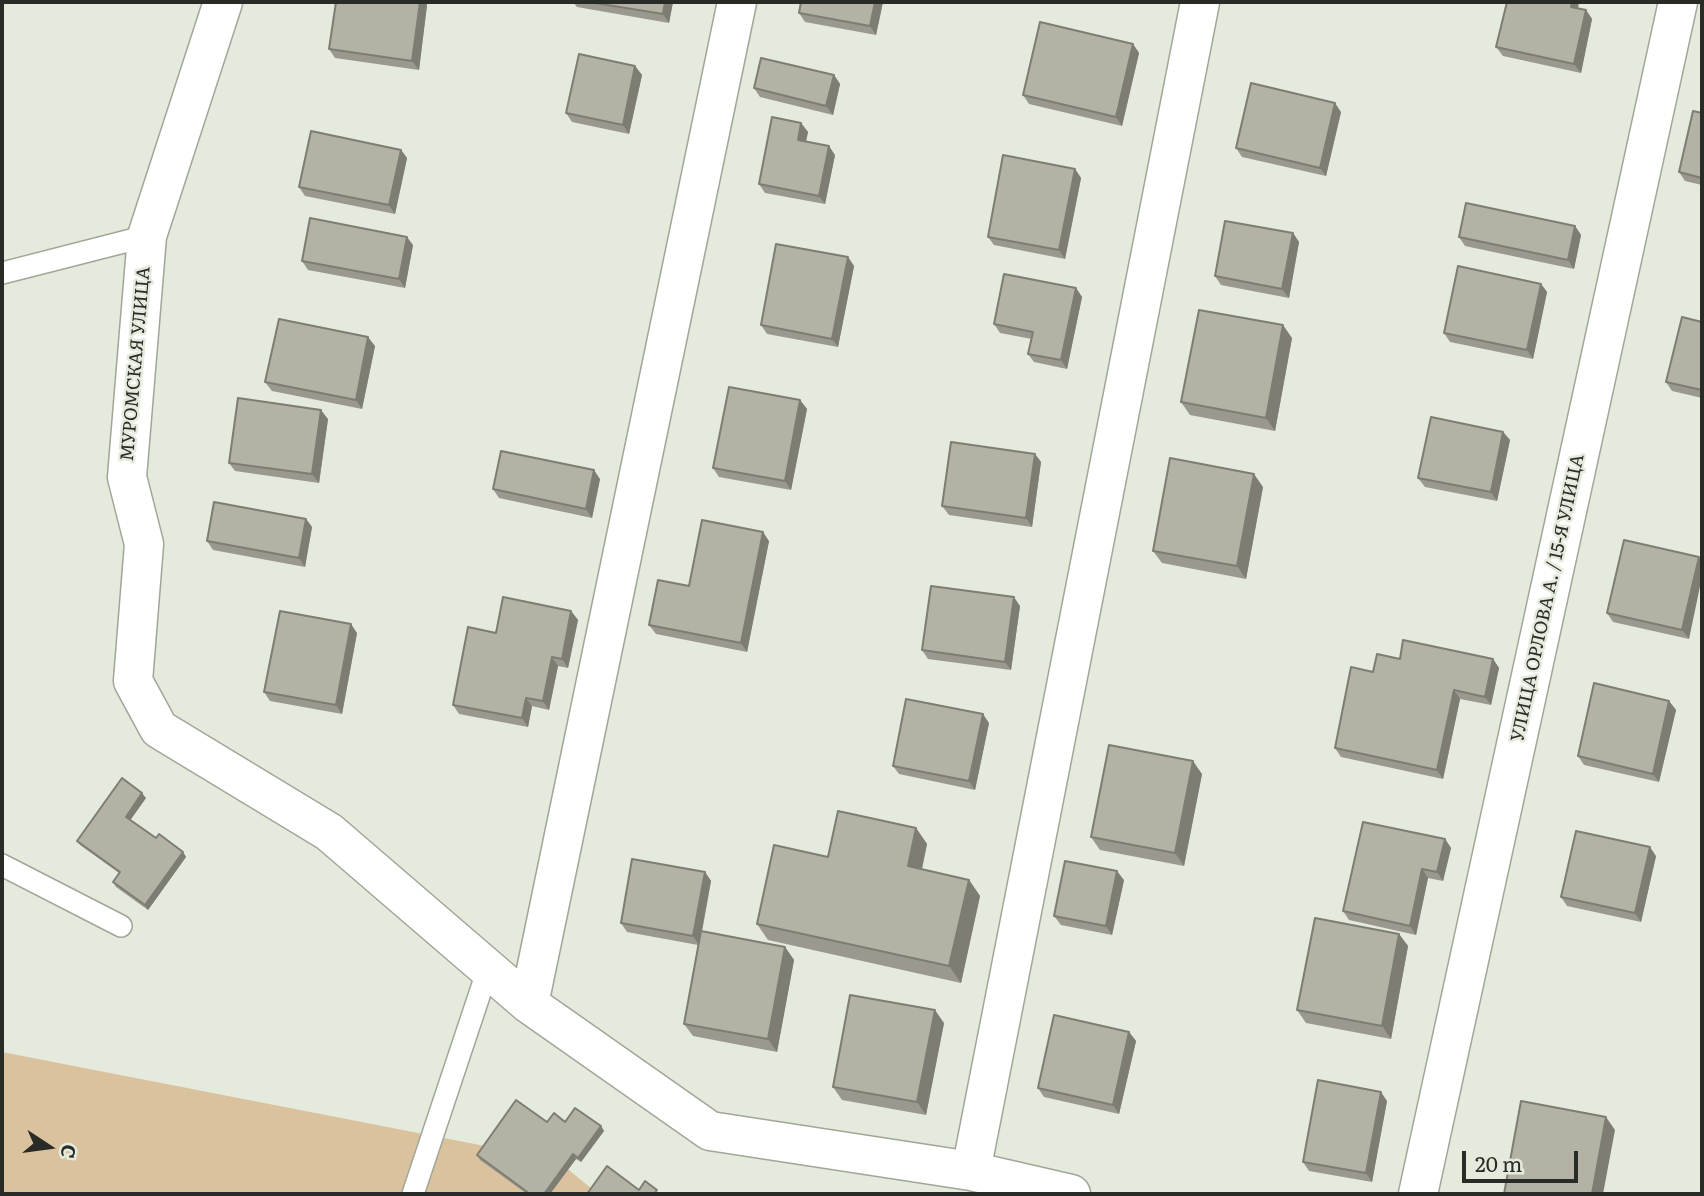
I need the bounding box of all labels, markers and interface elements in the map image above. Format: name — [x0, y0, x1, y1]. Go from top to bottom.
street label: МУРОМСКАЯ УЛИЦА — [117, 266, 155, 462]
street label: УЛИЦА ОРЛОВА А. / 15-Я УЛИЦА — [1507, 452, 1589, 744]
north arrow — [14, 1112, 84, 1182]
scale bar — [1466, 1136, 1582, 1180]
text: С — [54, 1142, 85, 1161]
text: 20 m — [1475, 1147, 1522, 1178]

